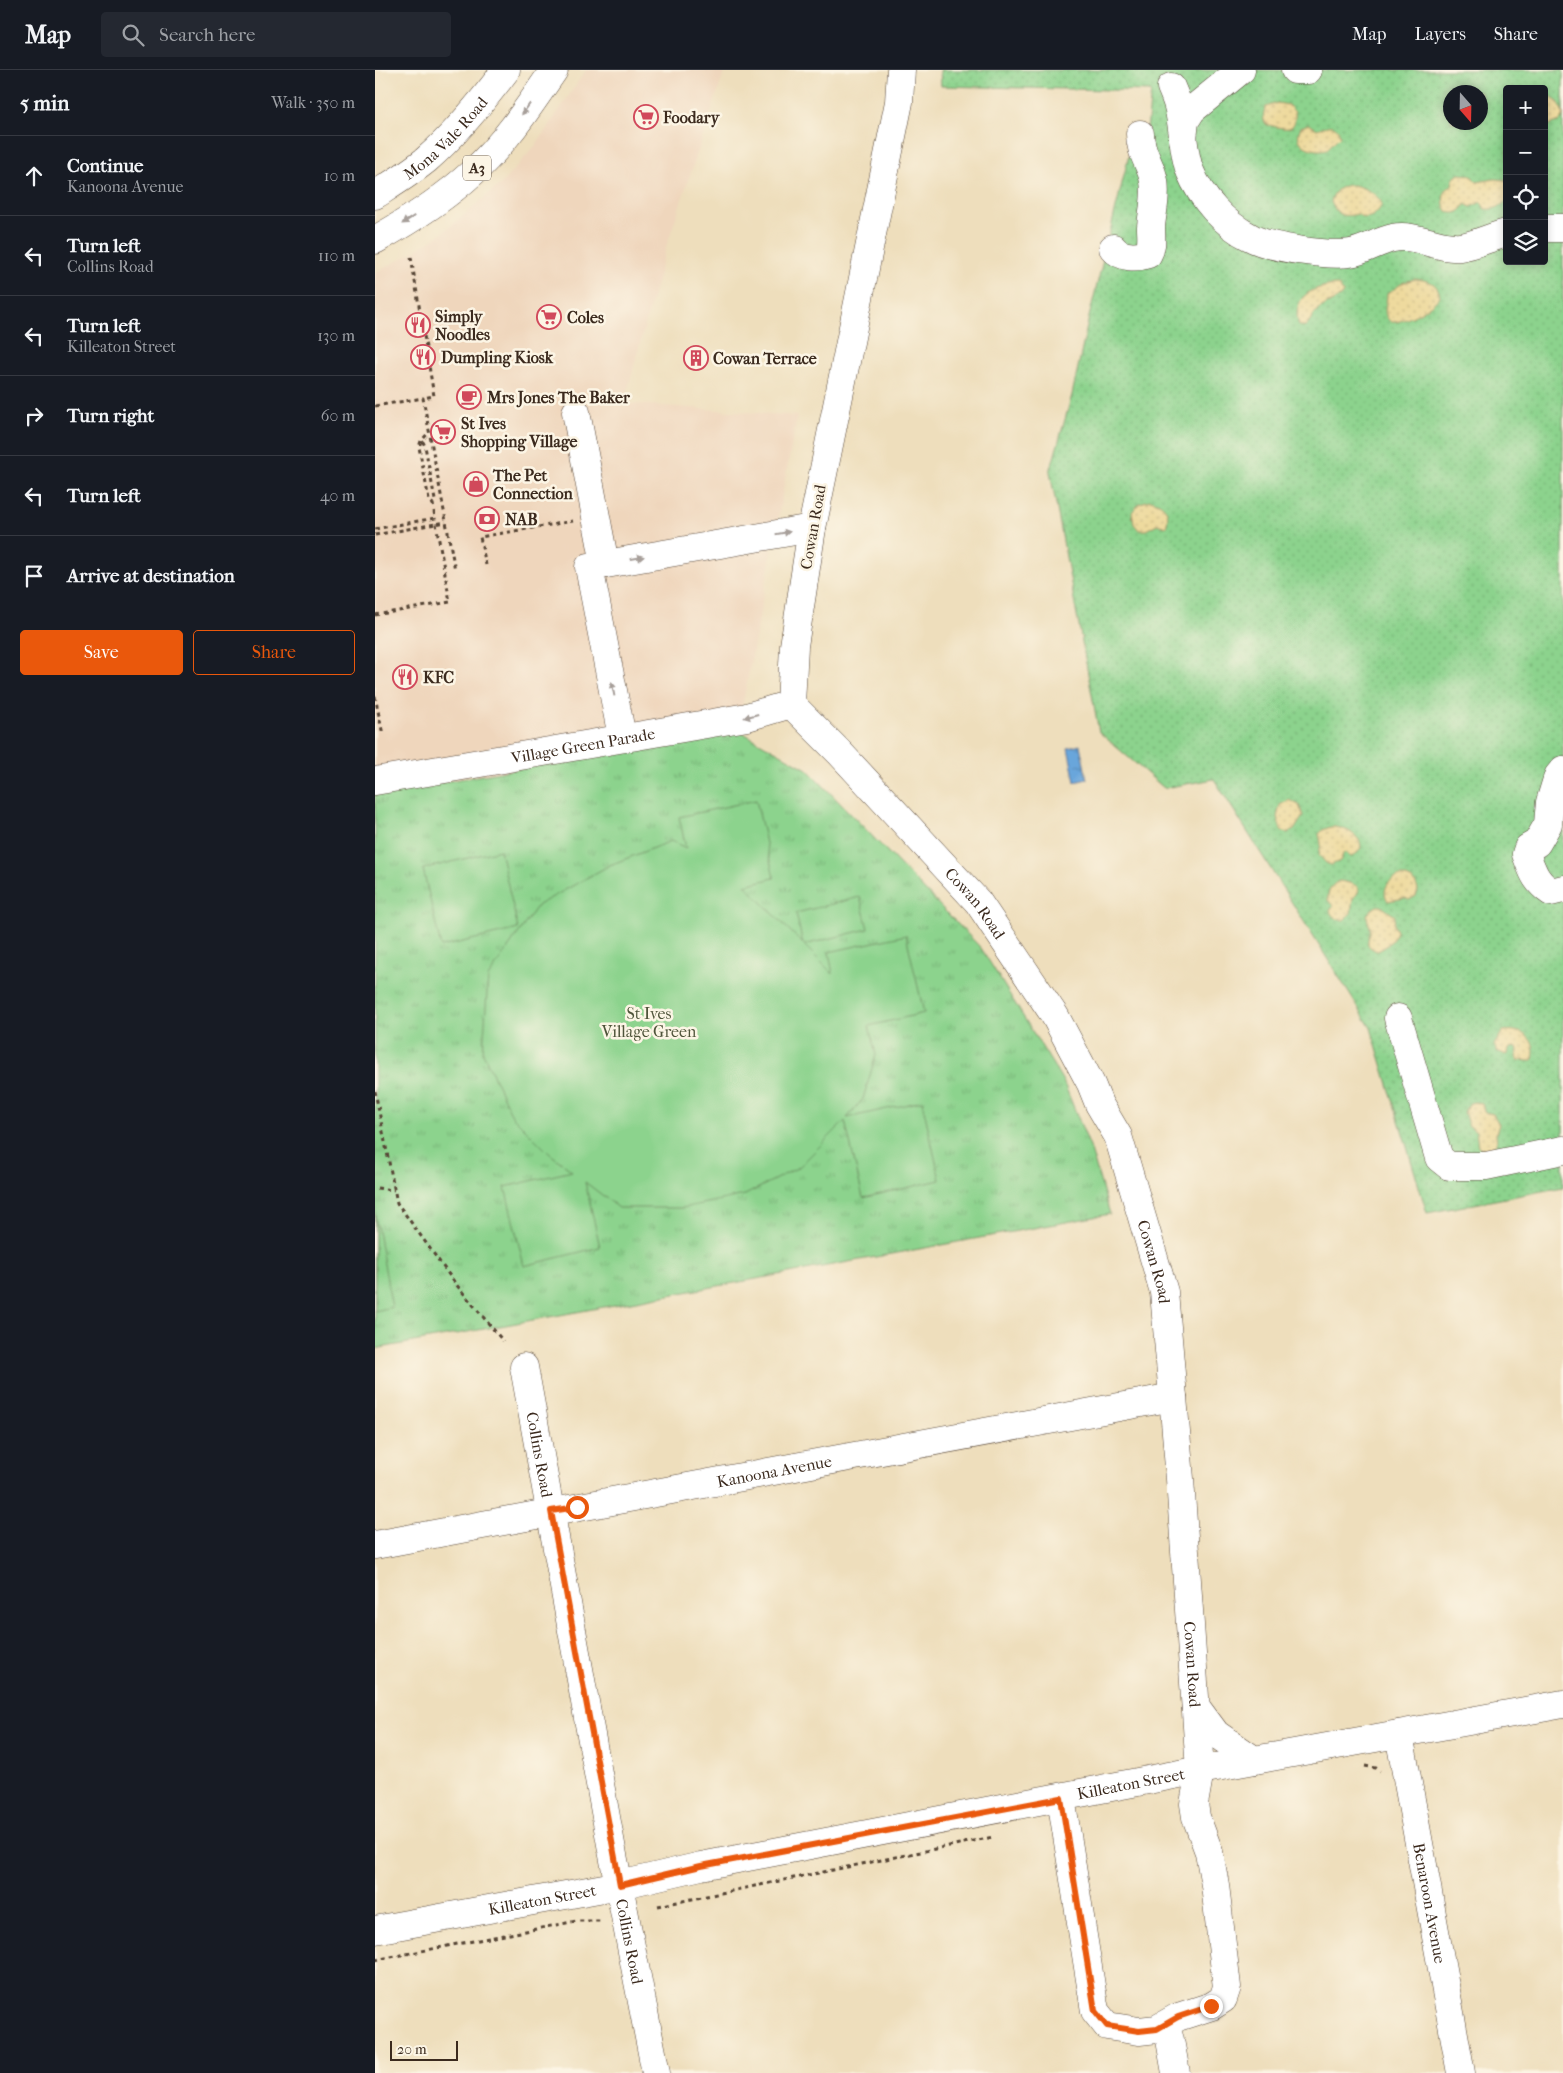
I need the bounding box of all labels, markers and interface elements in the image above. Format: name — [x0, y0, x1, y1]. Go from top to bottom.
search box — [101, 12, 451, 57]
text: Map — [25, 21, 71, 49]
icon: search — [119, 21, 147, 49]
text: Search here — [159, 24, 255, 46]
text: Map — [1352, 24, 1386, 45]
text: Layers — [1414, 24, 1466, 45]
text: Share — [1494, 24, 1538, 45]
north arrow — [1443, 85, 1488, 130]
map controls — [1503, 85, 1548, 265]
button: + — [1503, 85, 1548, 130]
text: 5 min — [20, 91, 69, 115]
street label: Mona Vale Road — [399, 92, 491, 183]
text: Walk · 350 m — [271, 93, 355, 112]
one-way arrow — [521, 103, 531, 116]
supermarket icon: Foodary — [633, 104, 659, 130]
place label: Foodary — [662, 108, 721, 128]
button: − — [1503, 130, 1548, 175]
text: Continue — [67, 155, 143, 177]
road number: A3 — [463, 156, 491, 180]
icon: ahead — [20, 162, 48, 190]
text: 10 m — [324, 166, 355, 185]
button: locate — [1503, 175, 1548, 220]
text: Kanoona Avenue — [67, 177, 183, 196]
one-way arrow — [402, 215, 415, 225]
button: layers — [1503, 220, 1548, 265]
text: Turn left — [67, 235, 141, 257]
icon: left — [20, 242, 48, 270]
text: 110 m — [318, 246, 355, 265]
text: Collins Road — [67, 257, 154, 276]
supermarket icon: Coles — [536, 304, 562, 330]
place label: Simply Noodles — [435, 307, 490, 344]
place label: Coles — [567, 308, 604, 327]
restaurant icon: Simply Noodles — [405, 312, 431, 338]
text: Turn left — [67, 315, 141, 337]
icon: left — [20, 322, 48, 350]
text: 130 m — [317, 326, 355, 345]
text: Killeaton Street — [67, 337, 176, 356]
restaurant icon: Dumpling Kiosk — [410, 344, 436, 370]
building icon: Cowan Terrace — [683, 345, 709, 371]
place label: Dumpling Kiosk — [441, 348, 554, 368]
place label: Cowan Terrace — [713, 349, 817, 368]
cafe icon: Mrs Jones The Baker — [456, 384, 482, 410]
place label: Mrs Jones The Baker — [486, 388, 631, 408]
icon: right — [20, 402, 48, 430]
text: Turn right — [67, 405, 154, 427]
text: 60 m — [321, 406, 355, 425]
place label: St Ives Shopping Village — [461, 414, 577, 452]
supermarket icon: St Ives Shopping Village — [430, 419, 456, 445]
place label: The Pet Connection — [492, 466, 574, 503]
shop icon: The Pet Connection — [463, 471, 489, 497]
icon: left — [20, 482, 48, 510]
street label: Cowan Road — [796, 483, 830, 571]
text: Turn left — [67, 485, 141, 507]
text: 40 m — [320, 486, 355, 505]
bank icon: NAB — [474, 506, 500, 532]
place label: NAB — [505, 510, 538, 529]
one-way arrow — [775, 529, 790, 537]
one-way arrow — [630, 554, 646, 562]
icon: arrive — [20, 562, 48, 590]
text: Arrive at destination — [67, 565, 235, 587]
button: Save — [20, 630, 183, 675]
button: Share — [193, 630, 355, 675]
restaurant icon: KFC — [392, 664, 418, 690]
place label: KFC — [423, 668, 454, 687]
one-way arrow — [608, 681, 616, 697]
one-way arrow — [744, 712, 759, 720]
street label: Village Green Parade — [509, 723, 656, 767]
street label: Cowan Road — [941, 863, 1010, 943]
park label: St Ives Village Green — [601, 1004, 697, 1041]
street label: Cowan Road — [1134, 1218, 1174, 1305]
street label: Collins Road — [523, 1410, 557, 1499]
street label: Kanoona Avenue — [715, 1451, 833, 1491]
route start — [566, 1496, 589, 1519]
street label: Cowan Road — [1180, 1621, 1205, 1708]
street label: Killeaton Street — [1075, 1764, 1186, 1803]
street label: Benaroon Avenue — [1410, 1841, 1450, 1965]
street label: Killeaton Street — [487, 1880, 598, 1918]
street label: Collins Road — [612, 1897, 648, 1986]
route end — [1200, 1995, 1223, 2018]
scale bar — [390, 2038, 457, 2061]
text: 20 m — [397, 2041, 427, 2058]

